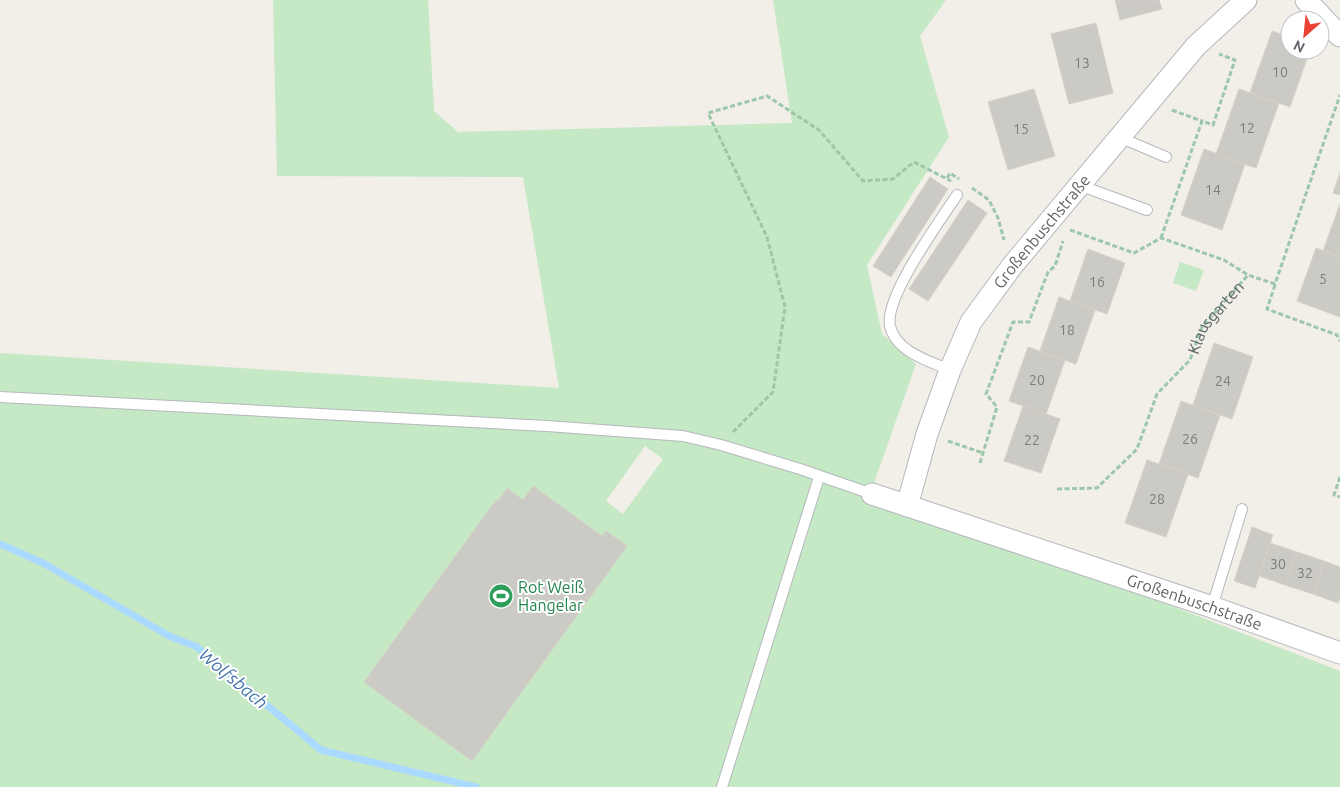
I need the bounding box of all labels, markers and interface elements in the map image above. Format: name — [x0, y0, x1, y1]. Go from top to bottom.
north arrow — [1280, 10, 1330, 60]
text: N — [1291, 37, 1307, 56]
house number: 13 — [1074, 55, 1090, 71]
house number: 10 — [1272, 64, 1288, 80]
house number: 12 — [1239, 120, 1255, 136]
house number: 15 — [1013, 121, 1029, 137]
street label: Großenbuschstraße — [990, 171, 1094, 292]
house number: 14 — [1205, 182, 1221, 198]
house number: 5 — [1319, 271, 1327, 287]
house number: 16 — [1089, 274, 1105, 290]
street label: Klausgarten — [1184, 277, 1247, 356]
house number: 18 — [1059, 322, 1075, 338]
house number: 20 — [1029, 372, 1045, 388]
house number: 24 — [1215, 373, 1231, 389]
house number: 26 — [1182, 431, 1198, 447]
house number: 22 — [1024, 432, 1040, 448]
house number: 28 — [1149, 491, 1165, 507]
house number: 30 — [1270, 556, 1286, 572]
house number: 32 — [1297, 565, 1313, 581]
street label: Großenbuschstraße — [1125, 570, 1265, 633]
place label: Rot Weiß Hangelar — [518, 578, 585, 614]
sports icon: Rot Weiß Hangelar — [488, 583, 514, 609]
water label: Wolfsbach — [195, 644, 272, 713]

